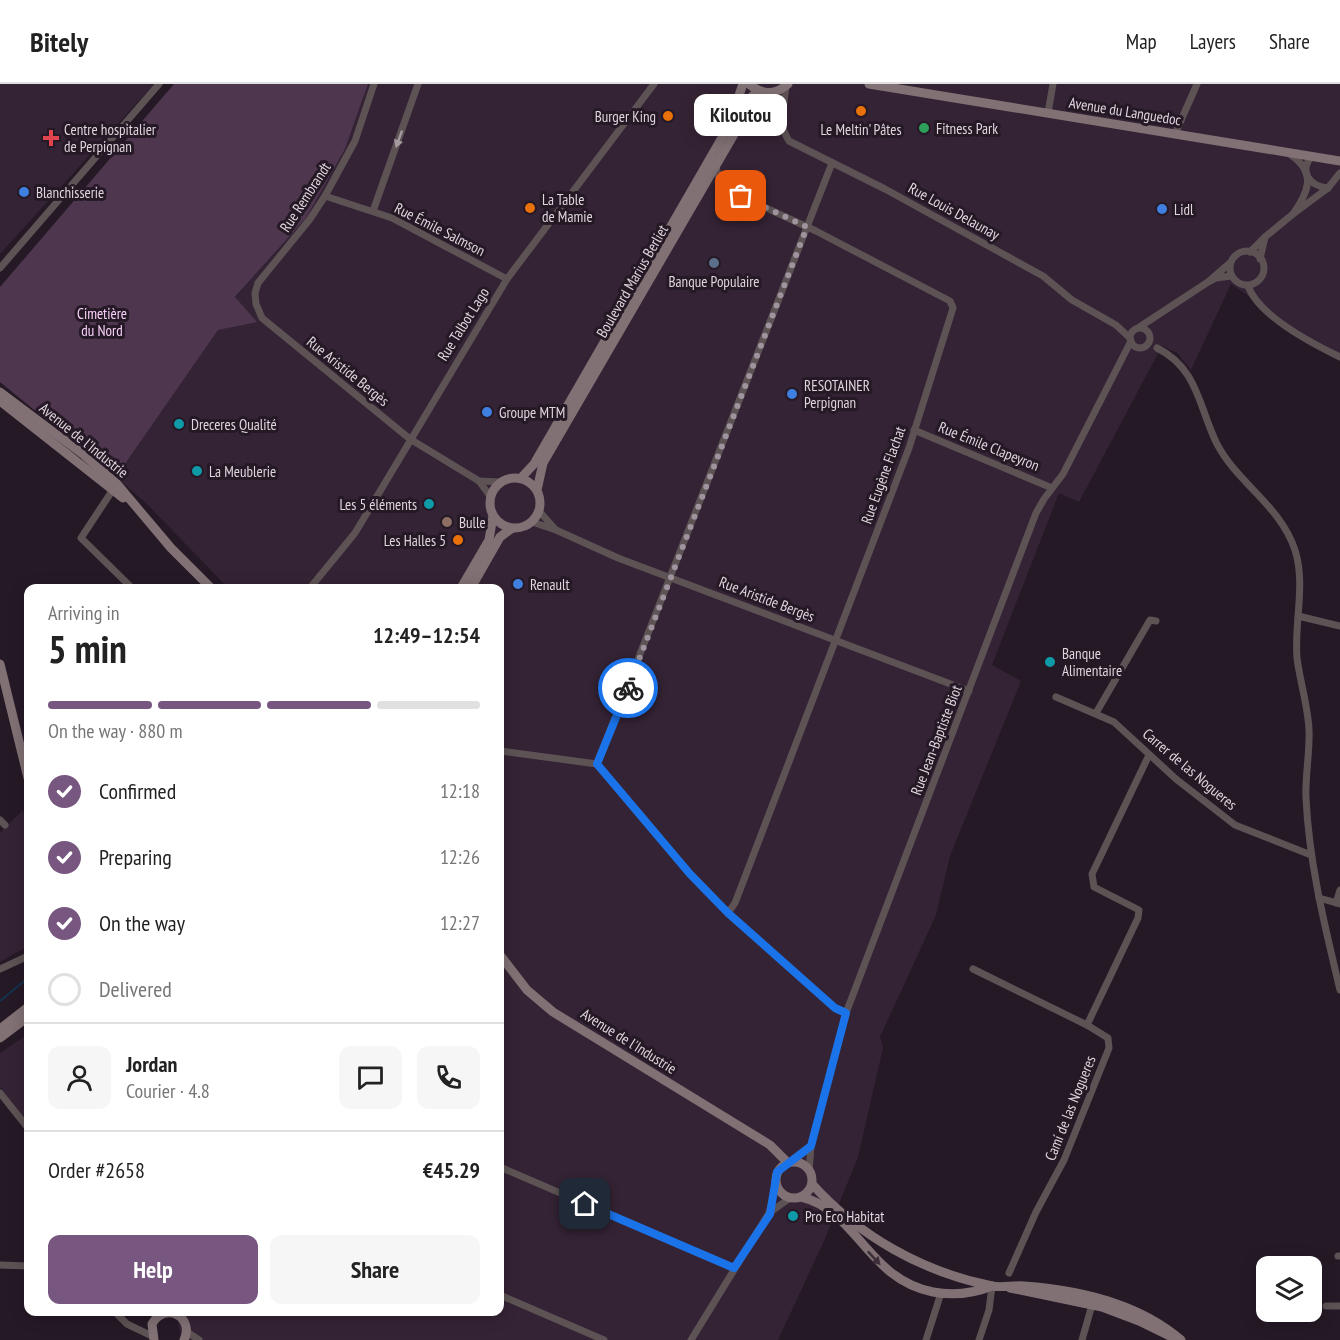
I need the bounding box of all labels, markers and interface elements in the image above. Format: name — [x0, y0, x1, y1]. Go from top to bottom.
text: Bitely — [30, 23, 88, 60]
text: Map — [1126, 28, 1157, 55]
text: Layers — [1190, 28, 1236, 55]
text: Share — [1269, 28, 1310, 55]
street label: Avenue du Languedoc — [1068, 93, 1183, 129]
callout: Kiloutou — [694, 94, 788, 136]
text: Kiloutou — [710, 102, 771, 128]
marker: Le Meltin' Pâtes — [854, 104, 868, 118]
place label: Burger King — [595, 107, 656, 126]
marker: Burger King — [661, 109, 675, 123]
place label: Fitness Park — [936, 119, 998, 138]
place label: Centre hospitalier de Perpignan — [64, 120, 157, 156]
place label: Le Meltin' Pâtes — [820, 120, 902, 139]
marker: Fitness Park — [917, 121, 931, 135]
marker: Centre hospitalier de Perpignan — [42, 129, 60, 147]
one-way arrow — [393, 130, 403, 148]
street label: Rue Rembrandt — [275, 158, 335, 236]
pin — [715, 170, 766, 221]
street label: Rue Louis Delaunay — [905, 178, 1003, 244]
icon: bag — [724, 179, 757, 212]
place label: Blanchisserie — [36, 183, 104, 202]
marker: Blanchisserie — [17, 185, 31, 199]
place label: La Table de Mamie — [542, 190, 593, 226]
street label: Rue Émile Salmson — [391, 198, 489, 260]
place label: Lidl — [1174, 200, 1194, 219]
marker: La Table de Mamie — [523, 201, 537, 215]
marker: Lidl — [1155, 202, 1169, 216]
street label: Boulevard Marius Berliet — [592, 221, 672, 341]
marker: Banque Populaire — [707, 256, 721, 270]
place label: Banque Populaire — [669, 272, 759, 291]
street label: Rue Talbot Lago — [433, 284, 493, 364]
park label: Cimetière du Nord — [77, 304, 127, 340]
street label: Rue Aristide Bergès — [303, 332, 393, 410]
place label: RESOTAINER Perpignan — [804, 376, 870, 412]
marker: RESOTAINER Perpignan — [785, 387, 799, 401]
street label: Avenue de l'Industrie — [36, 398, 132, 482]
place label: Groupe MTM — [499, 403, 565, 422]
marker: Groupe MTM — [480, 405, 494, 419]
place label: Dreceres Qualité — [191, 415, 277, 434]
marker: Dreceres Qualité — [172, 417, 186, 431]
street label: Rue Émile Clapeyron — [936, 417, 1042, 475]
street label: Rue Eugène Flachat — [857, 424, 909, 526]
place label: La Meublerie — [209, 462, 276, 481]
marker: La Meublerie — [190, 464, 204, 478]
place label: Les 5 éléments — [339, 495, 417, 514]
marker: Les 5 éléments — [422, 497, 436, 511]
place label: Bulle — [459, 513, 486, 532]
marker: Bulle — [440, 515, 454, 529]
place label: Les Halles 5 — [384, 531, 446, 550]
marker: Les Halles 5 — [451, 533, 465, 547]
street label: Rue Aristide Bergès — [717, 572, 817, 626]
place label: Renault — [530, 575, 570, 594]
marker: Renault — [511, 577, 525, 591]
text: Arriving in — [48, 600, 120, 626]
text: 12:49–12:54 — [373, 621, 480, 649]
text: 5 min — [48, 623, 127, 674]
place label: Banque Alimentaire — [1062, 644, 1122, 680]
marker: Banque Alimentaire — [1043, 655, 1057, 669]
courier — [598, 658, 658, 718]
icon: bike — [612, 672, 645, 705]
street label: Rue Jean-Baptiste Biot — [906, 682, 966, 798]
text: On the way · 880 m — [48, 718, 183, 744]
street label: Carrer de las Nogueres — [1139, 724, 1241, 814]
icon: check — [48, 775, 81, 808]
text: Confirmed — [99, 777, 176, 805]
text: 12:18 — [440, 778, 480, 804]
icon: check — [48, 841, 81, 874]
text: Preparing — [99, 843, 172, 871]
text: 12:26 — [440, 844, 480, 870]
icon: check — [48, 907, 81, 940]
text: On the way — [99, 909, 185, 937]
text: 12:27 — [440, 910, 480, 936]
text: Delivered — [99, 975, 172, 1003]
street label: Avenue de l'Industrie — [578, 1004, 680, 1078]
button: person — [48, 1046, 111, 1109]
button: chat — [339, 1046, 402, 1109]
button: phone — [417, 1046, 480, 1109]
text: Jordan — [126, 1050, 177, 1078]
street label: Camí de las Nogueres — [1040, 1053, 1100, 1163]
text: Courier · 4.8 — [126, 1078, 210, 1104]
text: Order #2658 — [48, 1156, 145, 1184]
text: €45.29 — [423, 1156, 480, 1184]
pin — [559, 1178, 610, 1229]
icon: home — [568, 1187, 601, 1220]
place label: Pro Eco Habitat — [805, 1207, 884, 1226]
marker: Pro Eco Habitat — [786, 1209, 800, 1223]
button: Help — [48, 1235, 258, 1304]
button: Share — [270, 1235, 480, 1304]
one-way arrow — [866, 1250, 880, 1264]
map controls — [1256, 1256, 1322, 1322]
button: layers — [1256, 1256, 1322, 1322]

